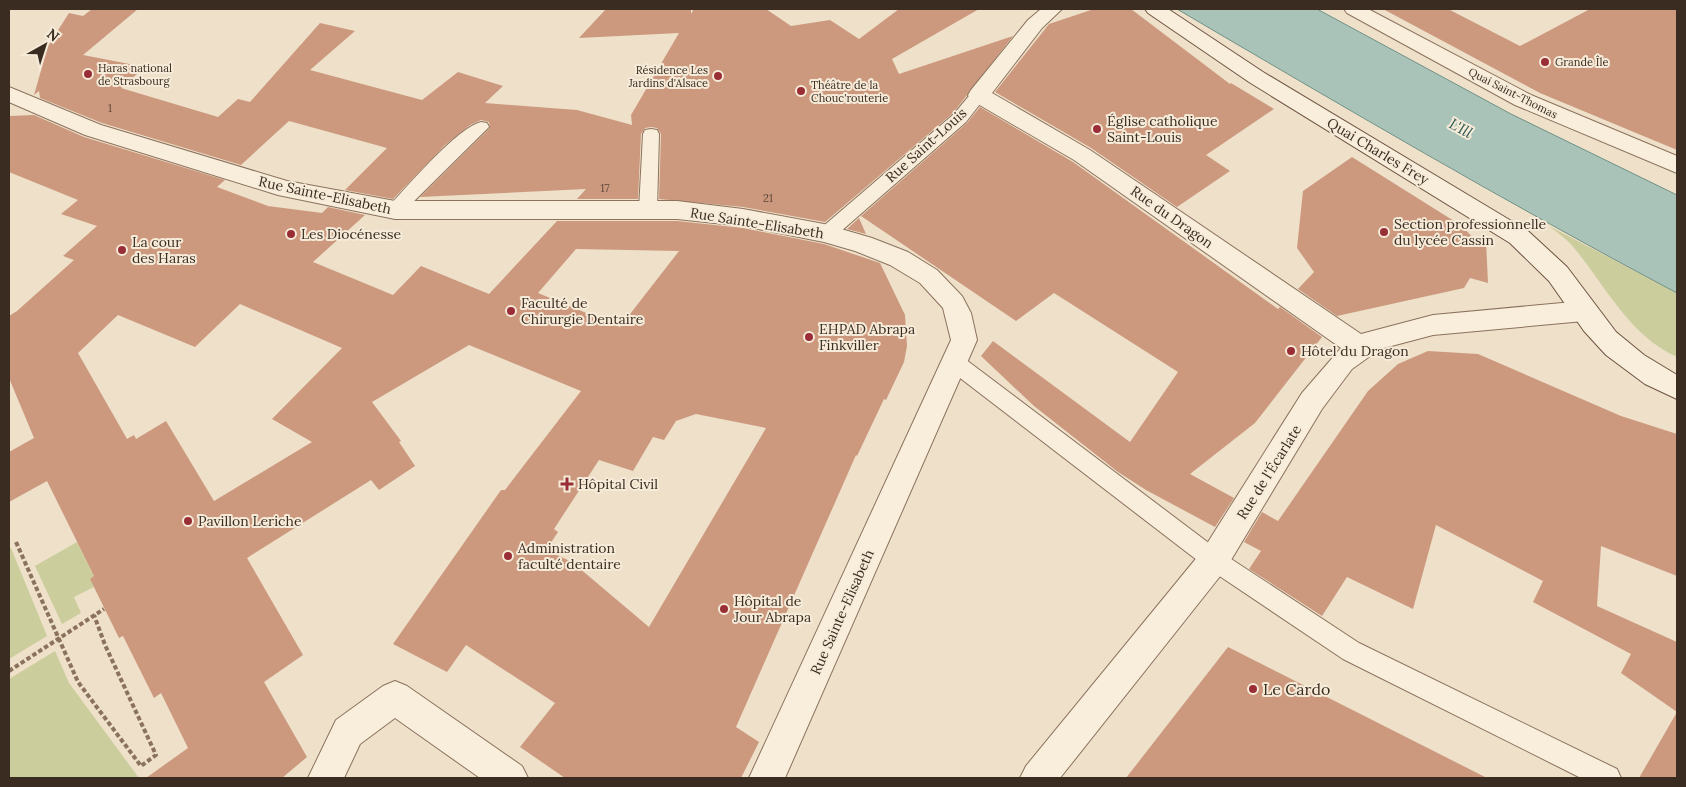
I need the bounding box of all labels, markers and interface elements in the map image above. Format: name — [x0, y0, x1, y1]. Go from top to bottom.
north arrow — [20, 20, 70, 70]
text: N — [43, 24, 63, 45]
place label: Grande Île — [1555, 55, 1609, 69]
marker: Grande Île — [1539, 56, 1551, 68]
place label: Haras national de Strasbourg — [98, 61, 172, 88]
place label: Résidence Les Jardins d'Alsace — [628, 63, 708, 90]
street label: Quai Saint-Thomas — [1466, 64, 1560, 122]
marker: Haras national de Strasbourg — [82, 68, 94, 80]
marker: Résidence Les Jardins d'Alsace — [712, 70, 724, 82]
place label: Théâtre de la Chouc'routerie — [811, 78, 888, 105]
marker: Théâtre de la Chouc'routerie — [795, 85, 807, 97]
house number: 1 — [108, 101, 112, 115]
street label: Rue Saint-Louis — [882, 104, 970, 186]
place label: Église catholique Saint-Louis — [1107, 112, 1218, 146]
street label: Quai Charles Frey — [1324, 113, 1433, 189]
water label: L'Ill — [1446, 114, 1477, 142]
marker: Église catholique Saint-Louis — [1091, 123, 1103, 135]
street label: Rue Sainte-Elisabeth — [257, 172, 393, 218]
house number: 17 — [600, 181, 610, 195]
street label: Rue du Dragon — [1127, 182, 1217, 252]
house number: 21 — [763, 191, 773, 205]
street label: Rue Sainte-Elisabeth — [689, 204, 825, 242]
place label: Section professionnelle du lycée Cassin — [1394, 215, 1547, 249]
place label: Les Diocénesse — [301, 225, 401, 243]
marker: Section professionnelle du lycée Cassin — [1378, 226, 1390, 238]
marker: Les Diocénesse — [285, 228, 297, 240]
place label: La cour des Haras — [132, 233, 196, 267]
marker: La cour des Haras — [116, 244, 128, 256]
place label: Faculté de Chirurgie Dentaire — [521, 294, 644, 328]
marker: Faculté de Chirurgie Dentaire — [505, 305, 517, 317]
place label: EHPAD Abrapa Finkviller — [819, 320, 915, 354]
marker: EHPAD Abrapa Finkviller — [803, 331, 815, 343]
place label: Hôtel du Dragon — [1301, 342, 1409, 360]
marker: Hôtel du Dragon — [1285, 345, 1297, 357]
street label: Rue de l'Écarlate — [1233, 421, 1305, 523]
place label: Hôpital Civil — [578, 475, 658, 493]
marker: Hôpital Civil — [560, 477, 574, 491]
place label: Pavillon Leriche — [198, 512, 302, 530]
marker: Pavillon Leriche — [182, 515, 194, 527]
place label: Administration faculté dentaire — [517, 539, 621, 573]
street label: Rue Sainte-Elisabeth — [806, 547, 878, 677]
marker: Administration faculté dentaire — [502, 550, 514, 562]
place label: Hôpital de Jour Abrapa — [733, 592, 811, 626]
marker: Hôpital de Jour Abrapa — [718, 603, 730, 615]
place label: Le Cardo — [1263, 679, 1330, 699]
marker: Le Cardo — [1247, 683, 1259, 695]

